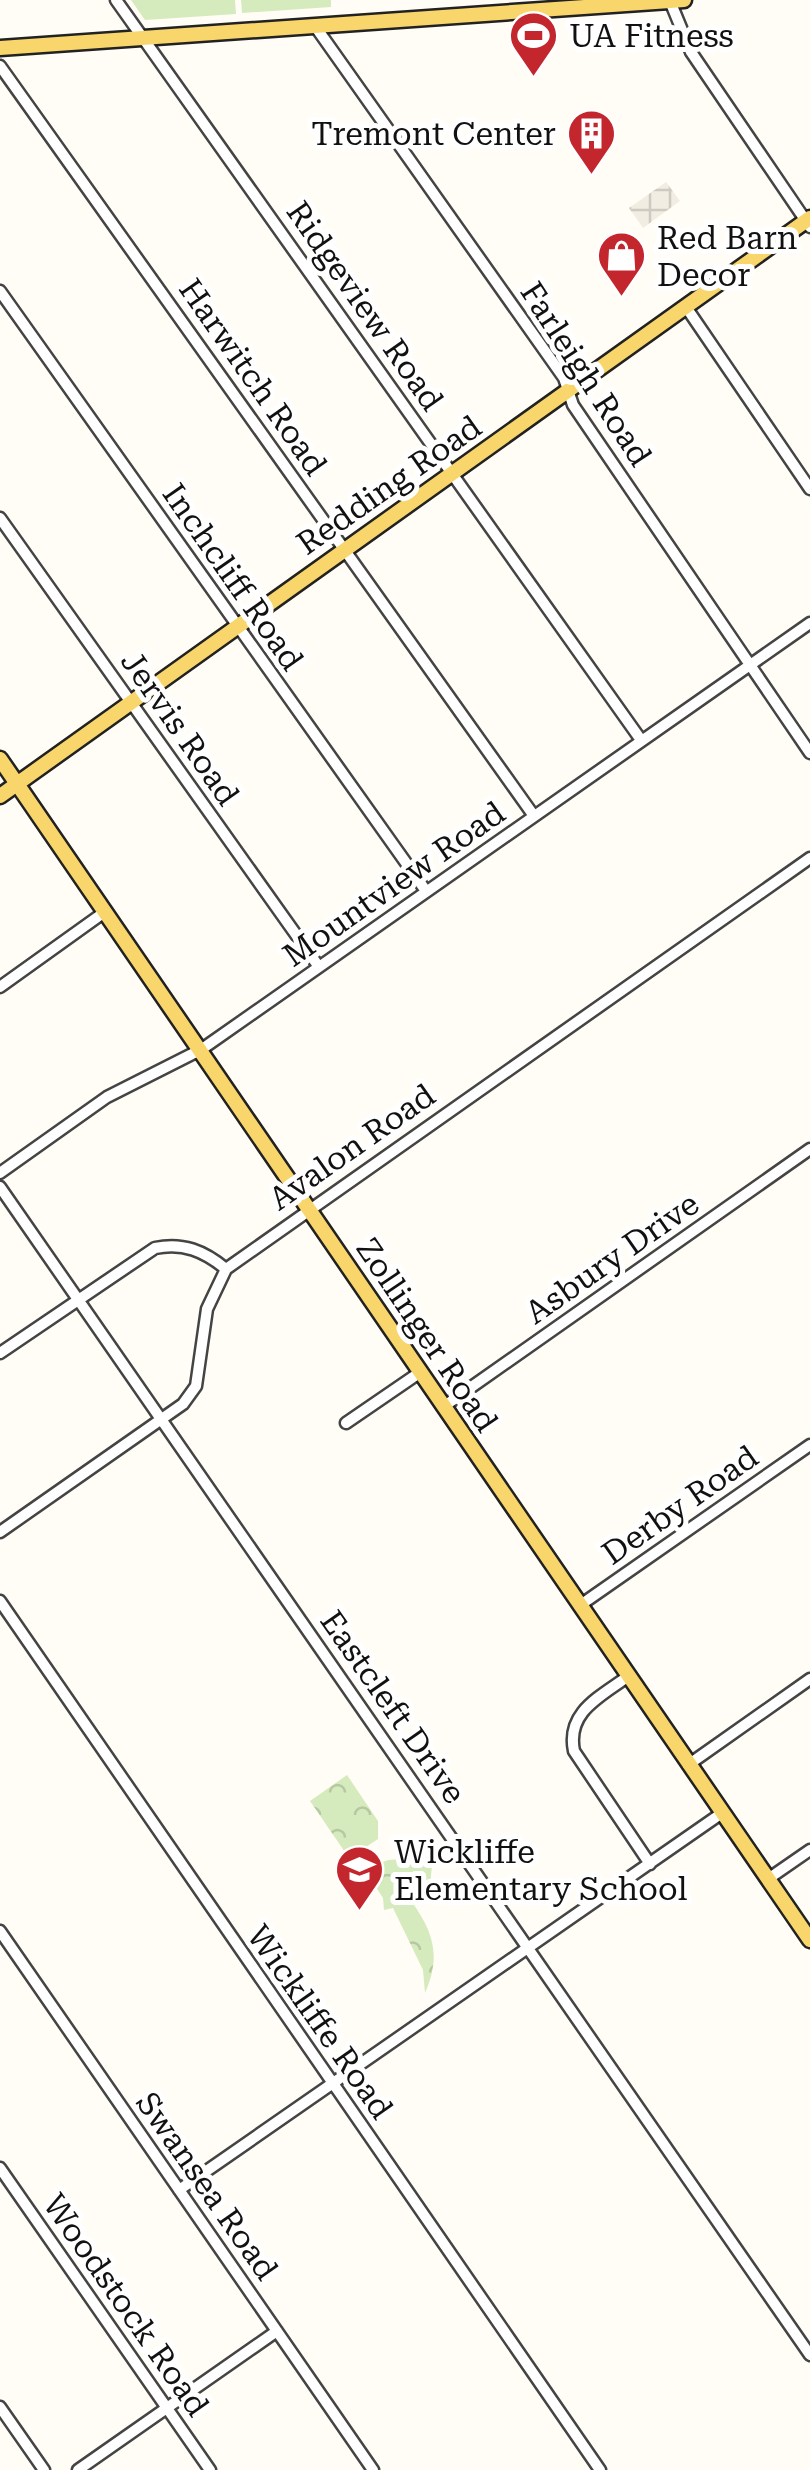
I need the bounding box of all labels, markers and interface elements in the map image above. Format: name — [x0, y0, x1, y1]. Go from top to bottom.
sports icon: UA Fitness — [508, 10, 560, 78]
place label: UA Fitness — [569, 17, 734, 55]
building icon: Tremont Center — [565, 108, 617, 176]
place label: Tremont Center — [311, 115, 556, 153]
street label: Ridgeview Road — [279, 194, 451, 418]
place label: Red Barn Decor — [657, 219, 797, 294]
shop icon: Red Barn Decor — [596, 230, 648, 298]
street label: Harwitch Road — [171, 271, 335, 483]
street label: Farleigh Road — [513, 275, 659, 473]
street label: Redding Road — [290, 407, 488, 563]
street label: Inchcliff Road — [155, 476, 311, 678]
street label: Jervis Road — [113, 643, 247, 813]
street label: Mountview Road — [276, 793, 512, 975]
street label: Avalon Road — [262, 1076, 442, 1218]
street label: Asbury Drive — [518, 1184, 706, 1332]
street label: Zollinger Road — [348, 1231, 506, 1439]
street label: Derby Road — [595, 1437, 765, 1573]
street label: Eastcleft Drive — [312, 1603, 474, 1811]
place label: Wickliffe Elementary School — [394, 1833, 688, 1908]
school or university icon: Wickliffe Elementary School — [333, 1844, 385, 1912]
street label: Wickliffe Road — [239, 1918, 401, 2126]
street label: Swansea Road — [128, 2085, 286, 2287]
street label: Woodstock Road — [35, 2187, 217, 2423]

